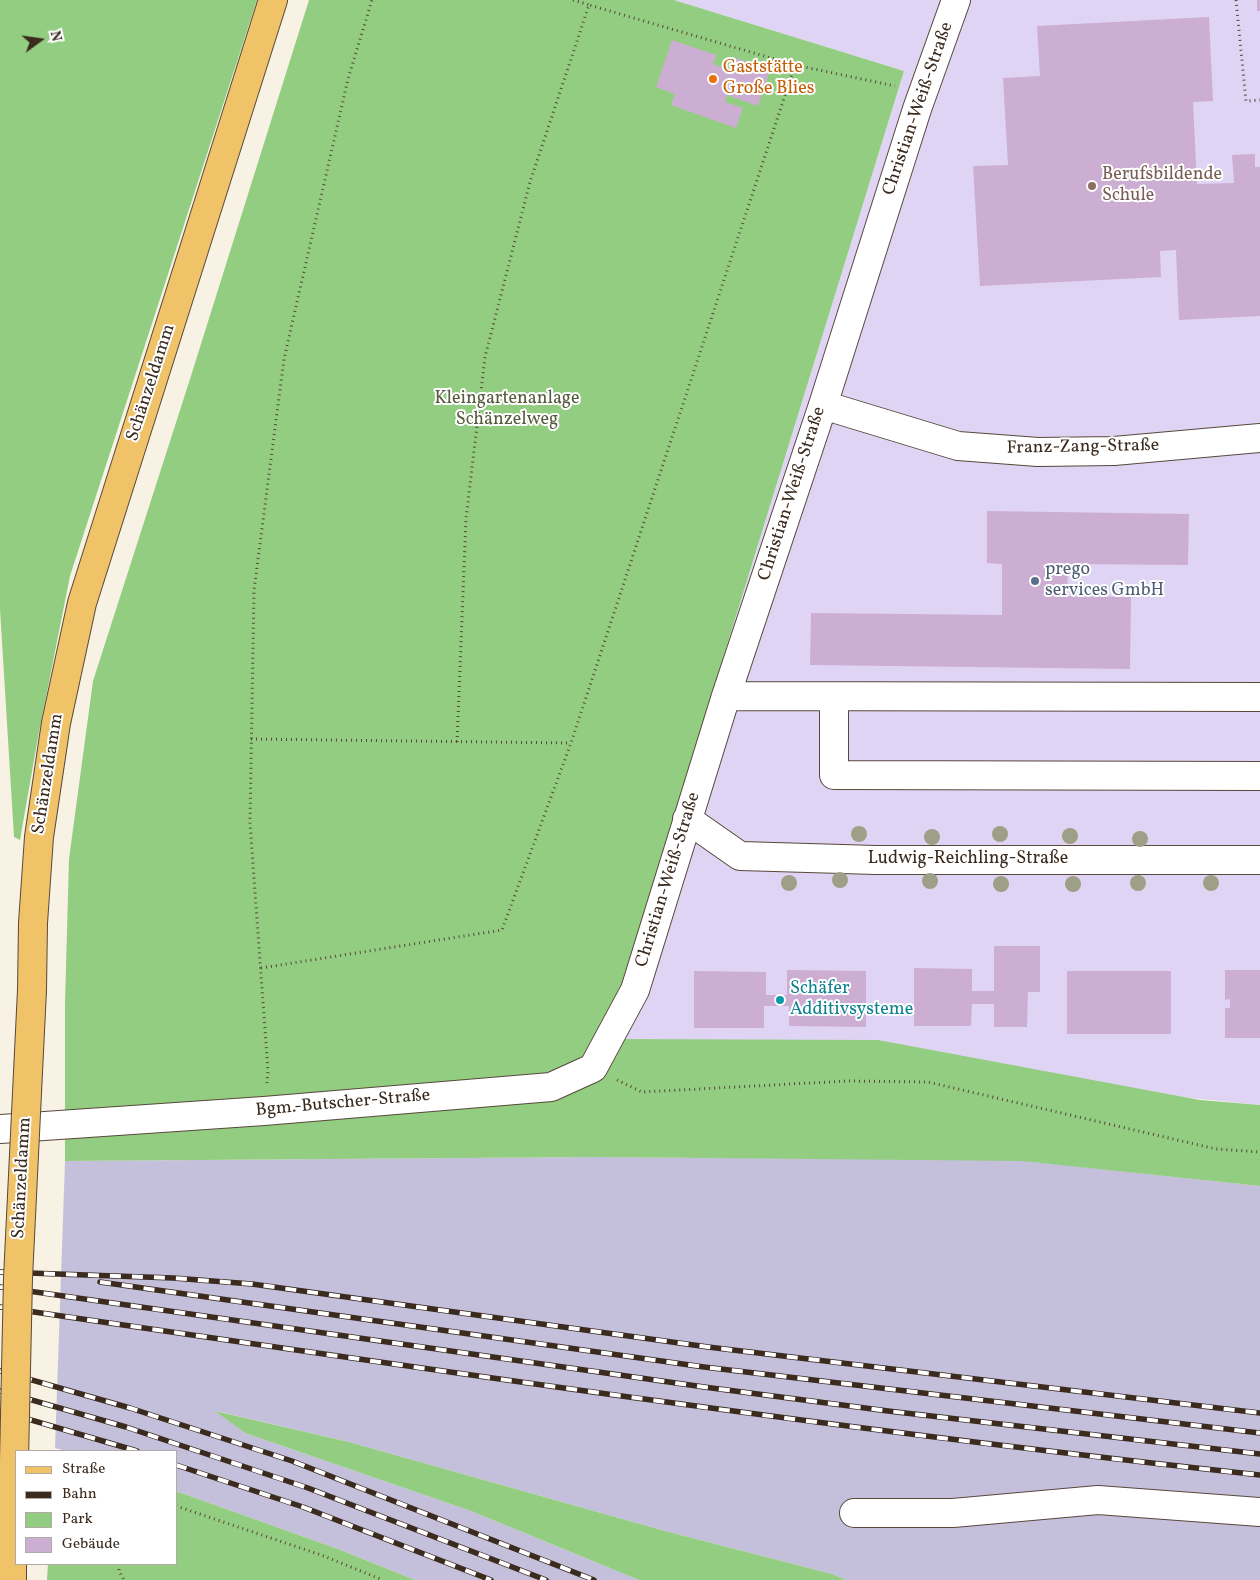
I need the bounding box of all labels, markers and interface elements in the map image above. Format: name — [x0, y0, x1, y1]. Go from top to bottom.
north arrow — [15, 15, 65, 65]
street label: Christian-Weiß-Straße — [879, 20, 959, 198]
text: N — [45, 29, 65, 43]
place label: Gaststätte Große Blies — [723, 58, 814, 100]
marker: Gaststätte Große Blies — [707, 73, 719, 85]
place label: Berufsbildende Schule — [1102, 165, 1222, 208]
marker: Berufsbildende Schule — [1086, 180, 1098, 192]
street label: Schänzeldamm — [123, 322, 181, 444]
park label: Kleingartenanlage Schänzelweg — [434, 389, 580, 432]
street label: Christian-Weiß-Straße — [755, 404, 831, 584]
street label: Franz-Zang-Straße — [1007, 436, 1159, 460]
place label: prego services GmbH — [1045, 560, 1164, 602]
marker: prego services GmbH — [1029, 575, 1041, 587]
street label: Schänzeldamm — [29, 712, 69, 836]
street label: Christian-Weiß-Straße — [632, 790, 706, 970]
street label: Ludwig-Reichling-Straße — [868, 849, 1068, 871]
place label: Schäfer Additivsysteme — [790, 979, 913, 1022]
marker: Schäfer Additivsysteme — [774, 994, 786, 1006]
street label: Bgm.-Butscher-Straße — [255, 1086, 431, 1122]
street label: Schänzeldamm — [9, 1117, 37, 1239]
legend — [15, 1450, 178, 1565]
text: Straße — [62, 1459, 105, 1480]
text: Bahn — [62, 1484, 97, 1505]
text: Park — [62, 1509, 93, 1530]
text: Gebäude — [62, 1534, 120, 1555]

